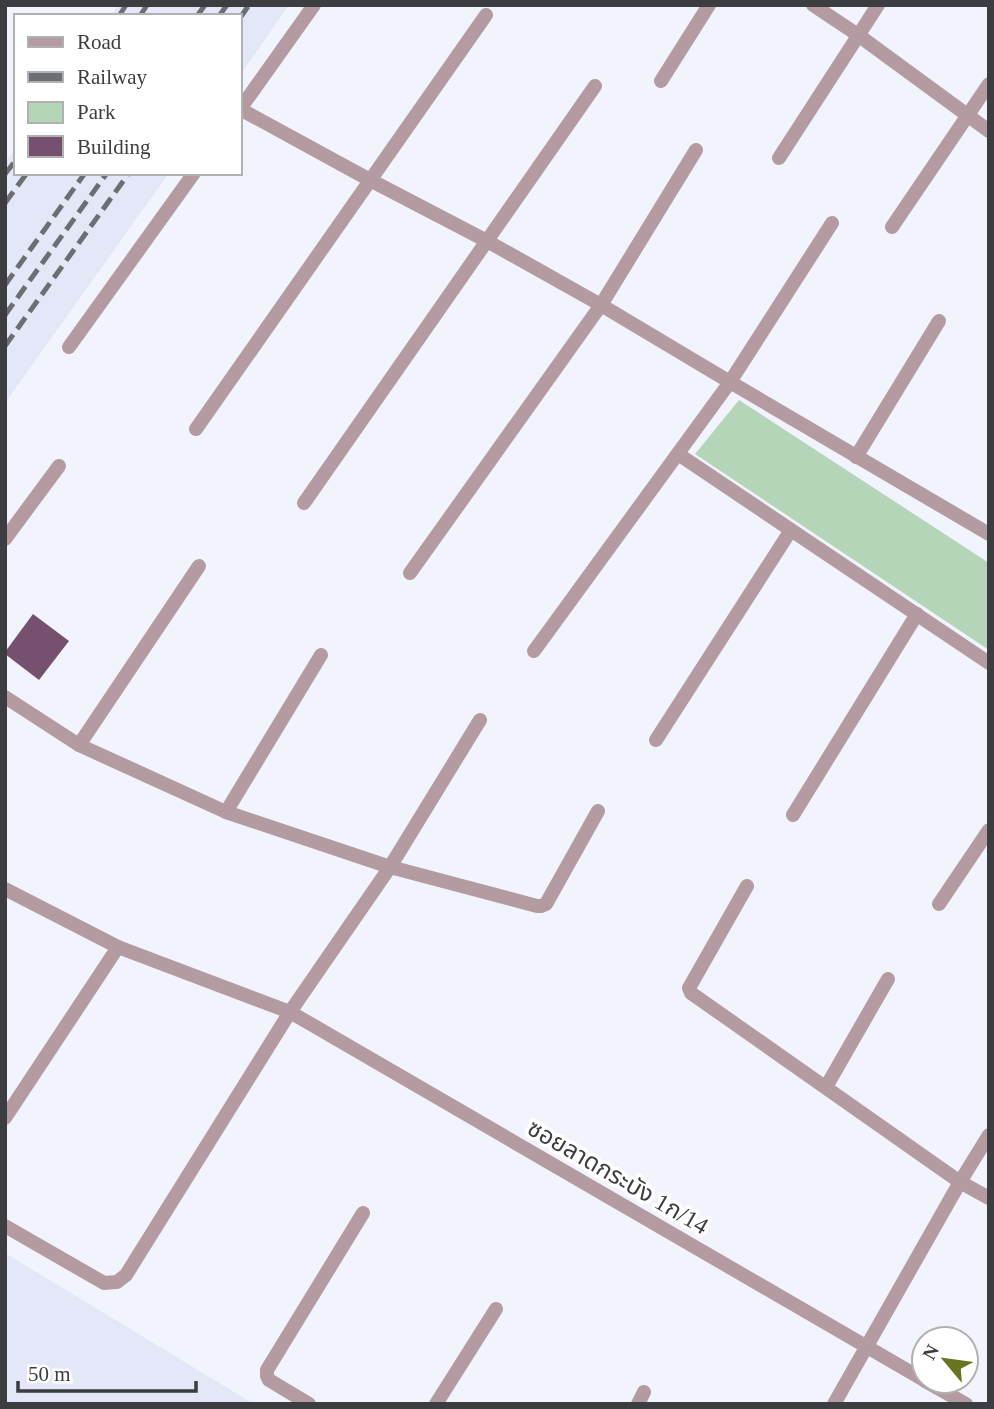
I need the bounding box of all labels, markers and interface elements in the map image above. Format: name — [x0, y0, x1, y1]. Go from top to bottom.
legend — [14, 14, 242, 175]
text: Road — [77, 30, 122, 54]
text: Railway — [77, 65, 147, 89]
text: Park — [77, 100, 116, 124]
text: Building — [77, 135, 151, 159]
street label: ซอยลาดกระบัง 1ก/14 — [523, 1115, 713, 1239]
north arrow — [910, 1325, 980, 1395]
text: N — [918, 1341, 943, 1363]
scale bar — [18, 1350, 196, 1394]
text: 50 m — [28, 1362, 71, 1386]

